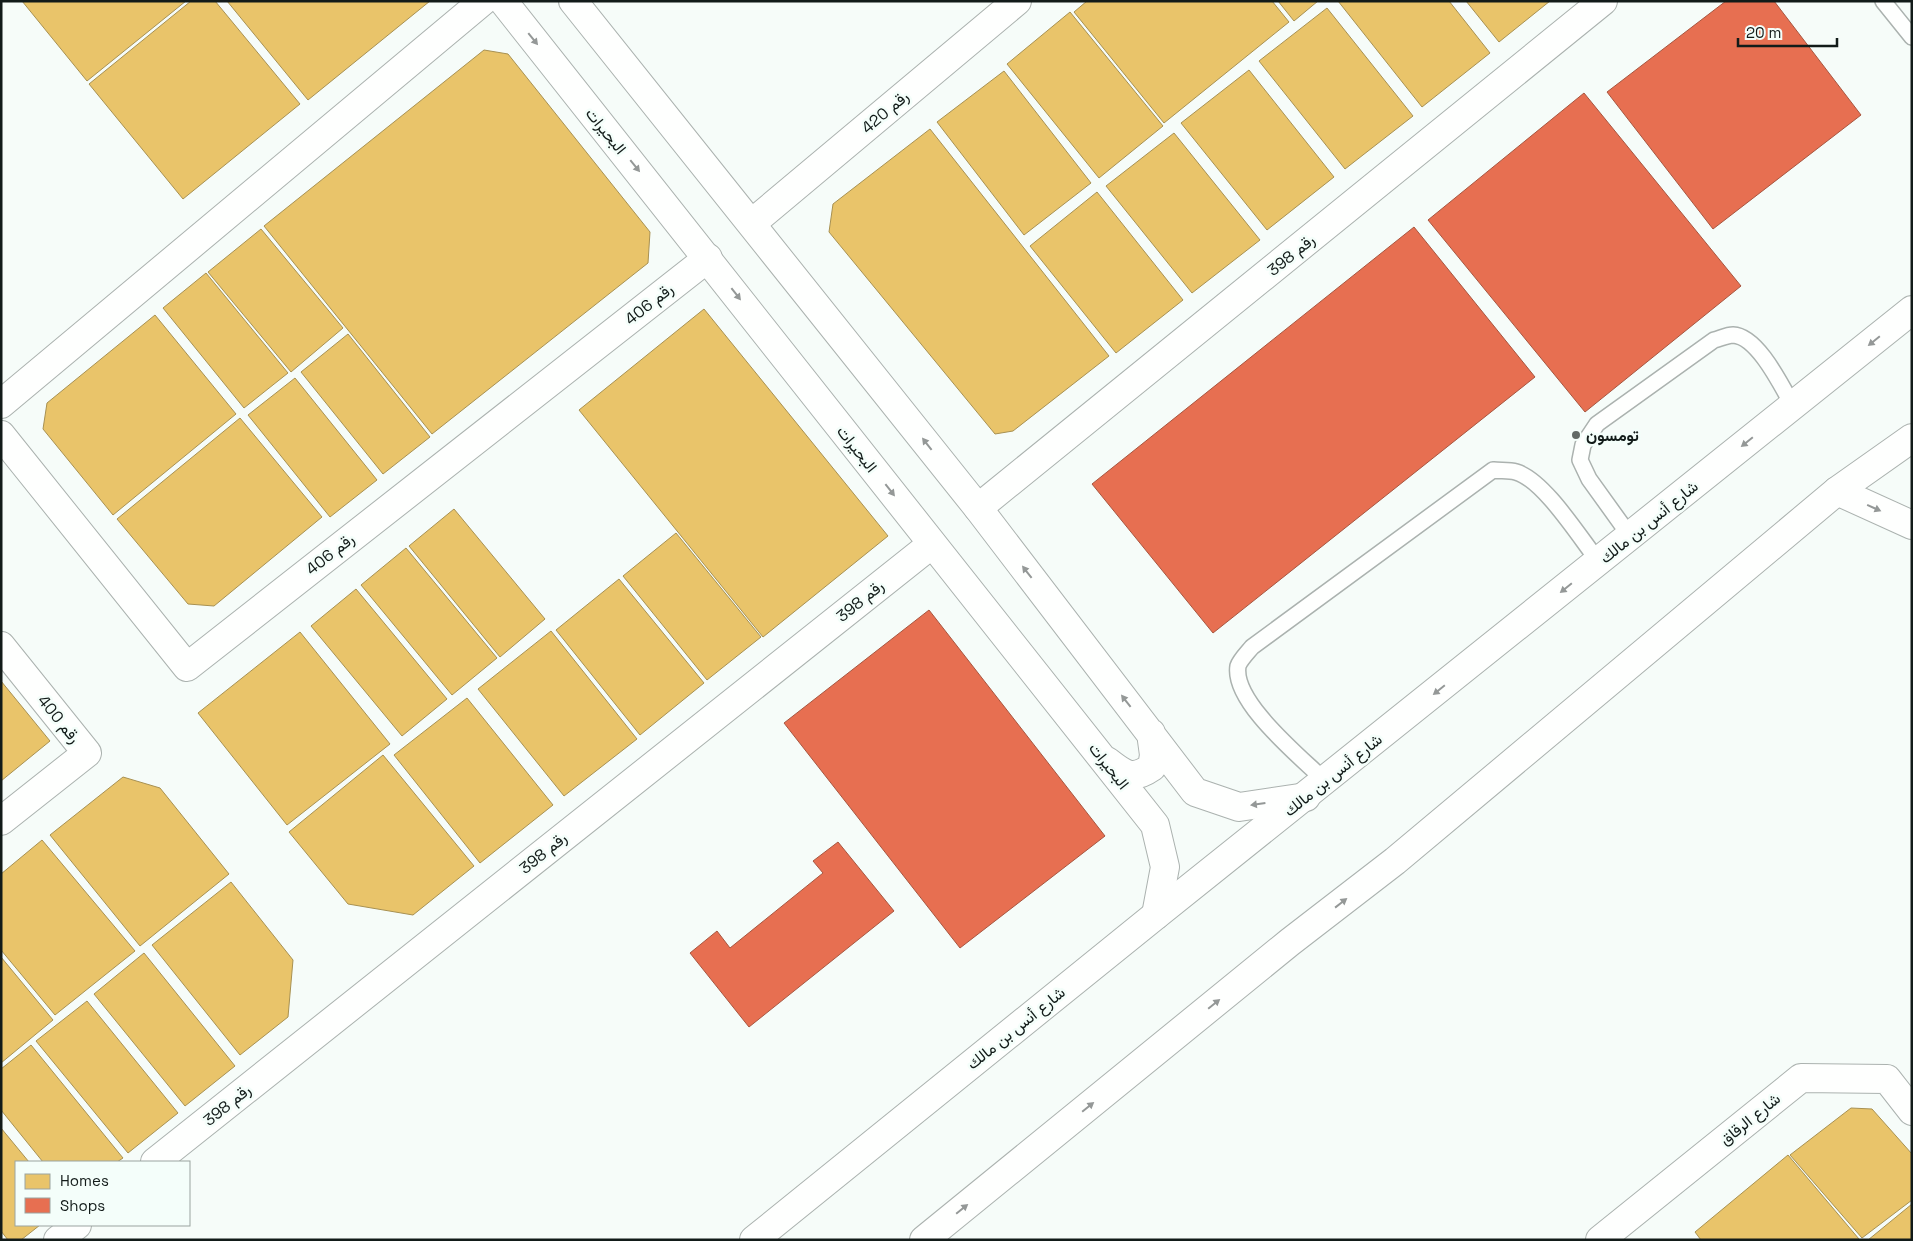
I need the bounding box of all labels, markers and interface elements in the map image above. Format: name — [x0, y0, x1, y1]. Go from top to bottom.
scale bar — [1738, 15, 1837, 47]
text: 20 m — [1746, 23, 1781, 42]
one-way arrow — [528, 33, 539, 46]
street label: رقم 420 — [857, 86, 913, 138]
street label: البحيرات — [581, 103, 631, 159]
one-way arrow — [629, 160, 640, 173]
street label: رقم 398 — [1263, 229, 1319, 281]
street label: رقم 406 — [620, 278, 678, 330]
one-way arrow — [730, 287, 741, 300]
one-way arrow — [1868, 335, 1881, 346]
street label: البحيرات — [832, 421, 882, 477]
place label: تومسون — [1586, 425, 1639, 446]
marker: تومسون — [1570, 429, 1582, 441]
one-way arrow — [1741, 437, 1754, 448]
one-way arrow — [921, 438, 932, 451]
street label: شارع أنس بن مالك — [1595, 476, 1703, 569]
one-way arrow — [884, 484, 895, 497]
one-way arrow — [1867, 505, 1881, 513]
street label: رقم 406 — [301, 528, 359, 580]
one-way arrow — [1021, 566, 1032, 579]
street label: رقم 398 — [832, 575, 888, 627]
one-way arrow — [1560, 583, 1573, 594]
one-way arrow — [1433, 684, 1446, 695]
street label: رقم 400 — [33, 690, 85, 748]
one-way arrow — [1120, 695, 1131, 708]
street label: شارع أنس بن مالك — [1279, 729, 1387, 822]
street label: البحيرات — [1084, 738, 1134, 794]
one-way arrow — [1249, 800, 1265, 808]
street label: رقم 398 — [515, 827, 571, 879]
one-way arrow — [1334, 898, 1348, 908]
street label: شارع أنس بن مالك — [962, 982, 1070, 1075]
one-way arrow — [1207, 999, 1220, 1010]
street label: رقم 398 — [199, 1079, 255, 1131]
street label: شارع الرقاق — [1715, 1088, 1785, 1151]
one-way arrow — [1081, 1101, 1094, 1112]
legend — [15, 1161, 190, 1226]
text: Homes — [60, 1171, 109, 1190]
text: Shops — [60, 1196, 105, 1215]
one-way arrow — [955, 1204, 968, 1215]

